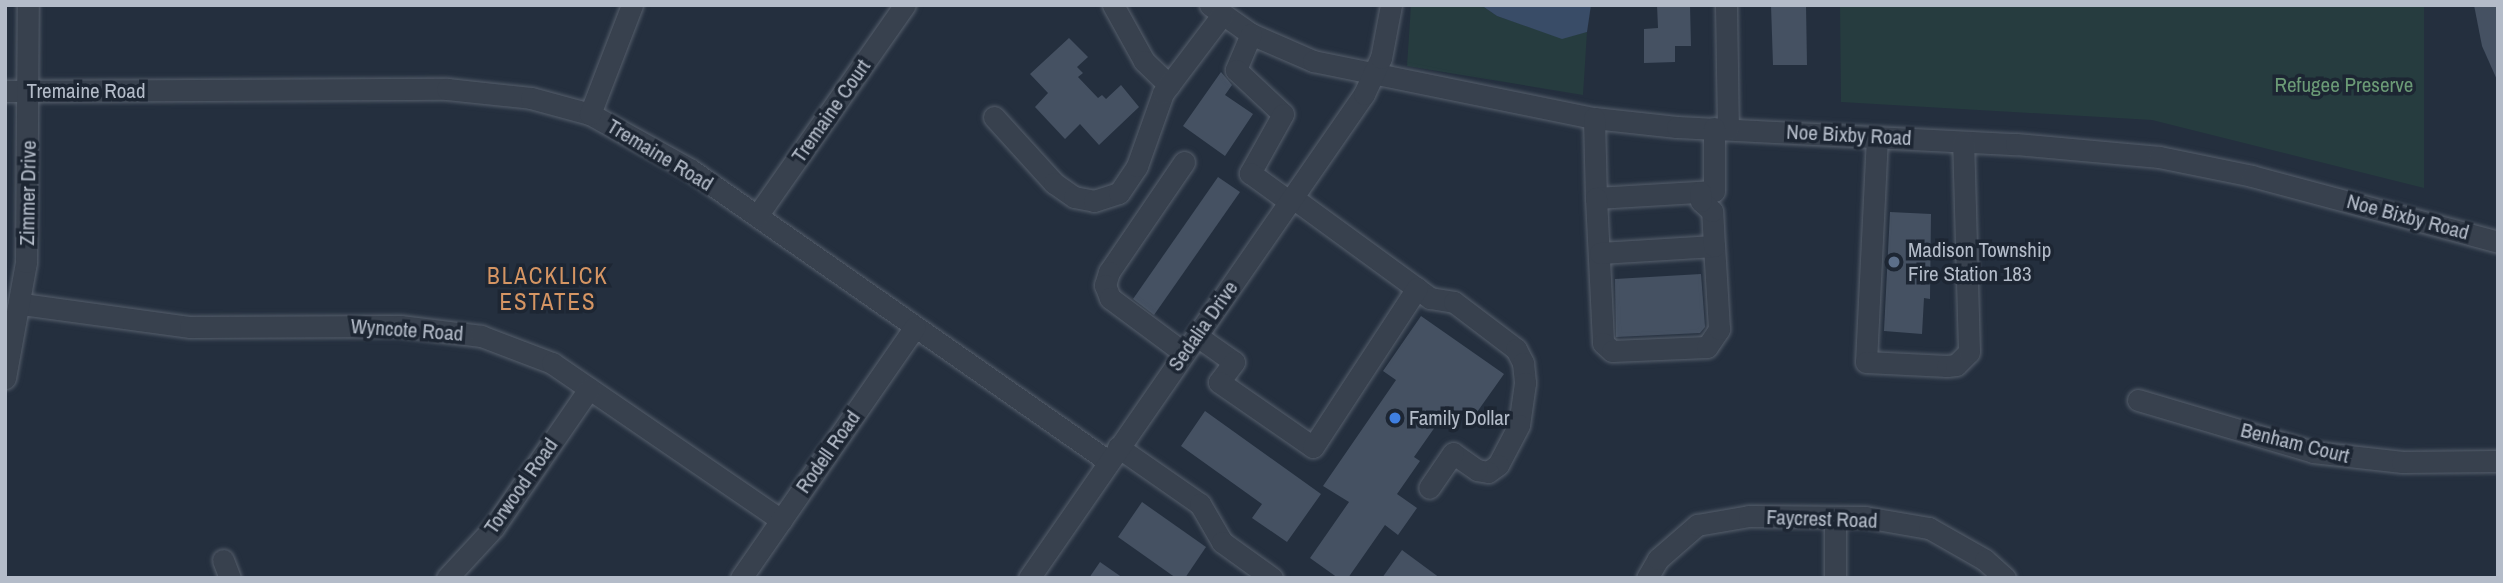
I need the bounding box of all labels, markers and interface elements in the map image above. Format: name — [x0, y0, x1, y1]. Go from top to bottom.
street label: Tremaine Court — [786, 55, 876, 167]
park label: Refugee Preserve — [2275, 72, 2413, 98]
street label: Tremaine Road — [26, 78, 146, 104]
street label: Tremaine Road — [603, 114, 717, 196]
street label: Noe Bixby Road — [1786, 119, 1912, 151]
street label: Zimmer Drive — [14, 140, 42, 246]
street label: Noe Bixby Road — [2344, 189, 2472, 245]
place label: Madison Township Fire Station 183 — [1908, 237, 2052, 287]
marker: Madison Township Fire Station 183 — [1886, 254, 1902, 270]
district label: BLACKLICK ESTATES — [488, 262, 608, 316]
street label: Sedalia Drive — [1163, 276, 1243, 376]
street label: Wyncote Road — [350, 313, 464, 347]
place label: Family Dollar — [1409, 405, 1510, 431]
street label: Rodell Road — [791, 406, 865, 498]
marker: Family Dollar — [1387, 410, 1403, 426]
street label: Benham Court — [2238, 417, 2352, 469]
street label: Torwood Road — [479, 433, 563, 539]
street label: Faycrest Road — [1766, 504, 1878, 534]

